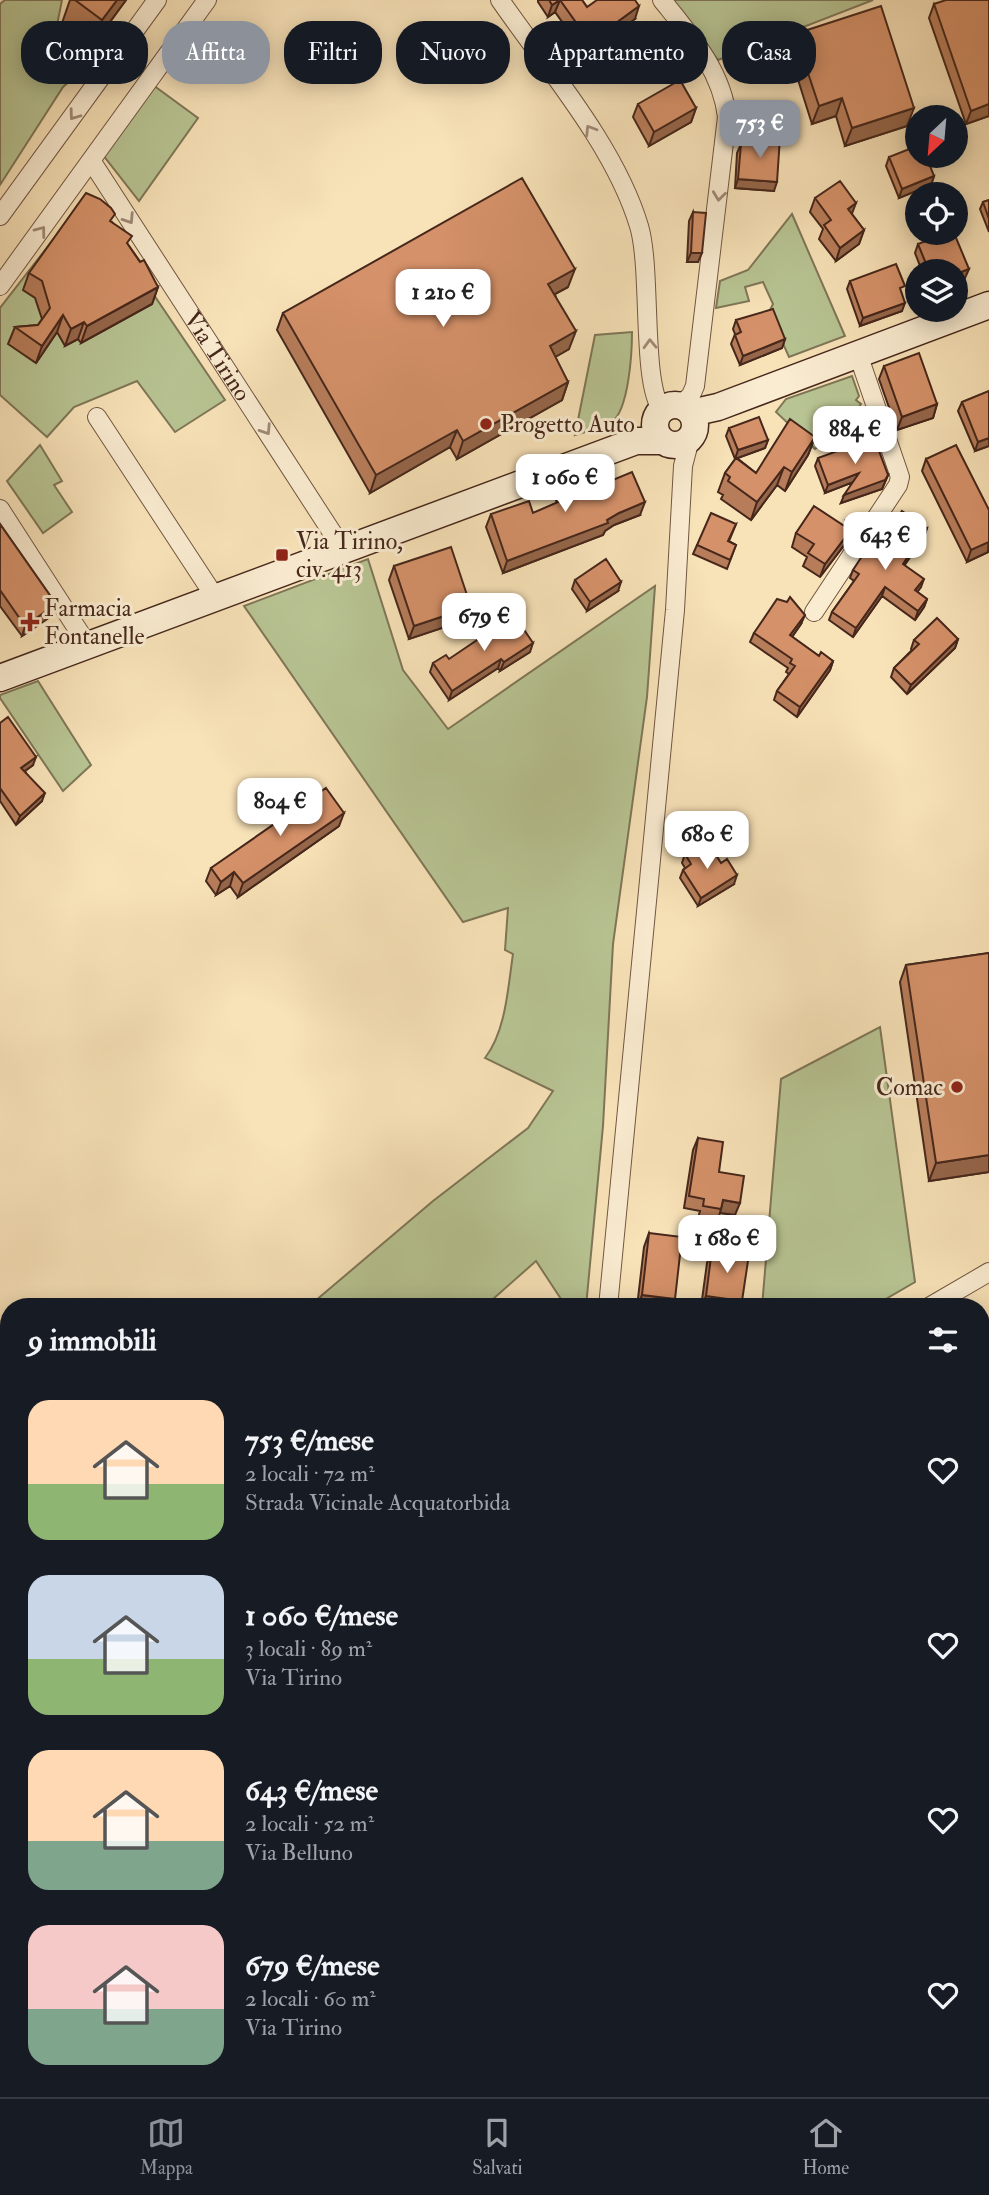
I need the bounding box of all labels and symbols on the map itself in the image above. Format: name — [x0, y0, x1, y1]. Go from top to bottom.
pin: 753 € — [711, 100, 809, 160]
north arrow — [905, 105, 968, 168]
one-way arrow — [69, 107, 82, 120]
one-way arrow — [585, 124, 598, 137]
one-way arrow — [711, 190, 726, 202]
one-way arrow — [121, 211, 134, 224]
one-way arrow — [32, 226, 45, 239]
pin: 1 210 € — [378, 270, 508, 329]
street label: Via Tirino — [177, 305, 258, 407]
one-way arrow — [643, 338, 658, 349]
pin: 884 € — [806, 406, 904, 466]
place label: Progetto Auto — [500, 409, 635, 440]
marker: Progetto Auto — [478, 416, 494, 432]
one-way arrow — [258, 423, 271, 436]
pin: 1 060 € — [500, 454, 630, 514]
pin: 643 € — [836, 512, 934, 572]
place label: Via Tirino, civ. 413 — [296, 526, 403, 585]
marker: Via Tirino, civ. 413 — [274, 547, 290, 563]
place label: Farmacia Fontanelle — [44, 593, 145, 652]
pin: 679 € — [435, 594, 533, 653]
marker: Farmacia Fontanelle — [22, 614, 38, 630]
pin: 804 € — [231, 778, 329, 838]
pin: 680 € — [658, 812, 756, 871]
place label: Comac — [876, 1072, 943, 1103]
marker: Comac — [949, 1079, 965, 1095]
pin: 1 680 € — [662, 1216, 792, 1275]

